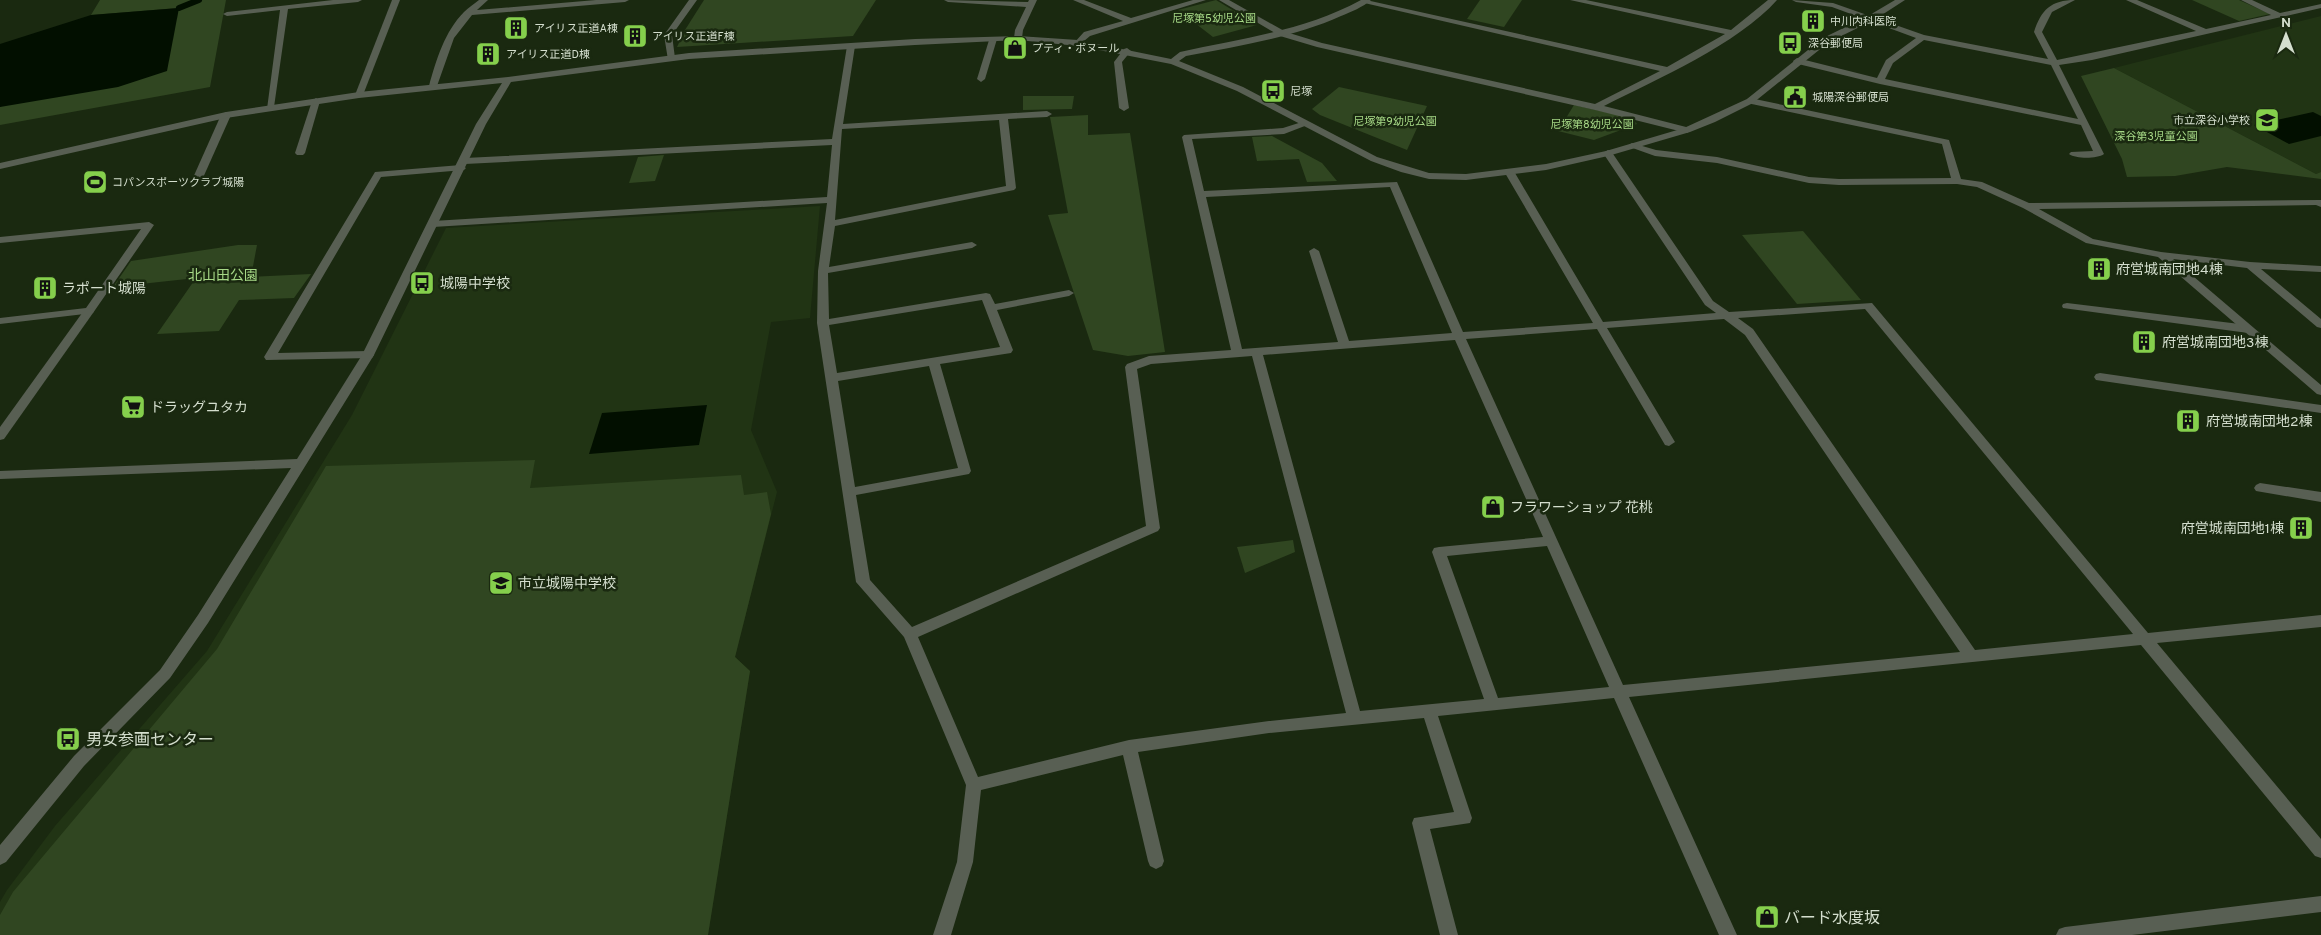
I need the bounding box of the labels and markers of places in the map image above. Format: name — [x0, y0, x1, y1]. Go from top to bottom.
building icon: 中川内科医院 — [1800, 8, 1826, 34]
building icon: アイリス正道A棟 — [503, 15, 529, 41]
place label: 中川内科医院 — [1830, 15, 1896, 29]
place label: アイリス正道A棟 — [534, 22, 618, 36]
building icon: アイリス正道F棟 — [622, 23, 648, 49]
place label: アイリス正道F棟 — [652, 30, 735, 44]
bus stop icon: 深谷郵便局 — [1777, 30, 1803, 56]
shop icon: プティ・ボヌール — [1002, 35, 1028, 61]
place label: 深谷郵便局 — [1808, 37, 1863, 51]
building icon: アイリス正道D棟 — [475, 41, 501, 67]
place label: プティ・ボヌール — [1032, 42, 1119, 56]
place label: アイリス正道D棟 — [506, 48, 590, 62]
bus stop icon: 尼塚 — [1260, 78, 1286, 104]
public building icon: 城陽深谷郵便局 — [1782, 84, 1808, 110]
place label: 尼塚 — [1290, 85, 1312, 99]
place label: 城陽深谷郵便局 — [1812, 91, 1889, 105]
school or university icon: 市立深谷小学校 — [2254, 107, 2280, 133]
place label: 市立深谷小学校 — [2173, 114, 2250, 128]
sports icon: コパンスポーツクラブ城陽 — [82, 169, 108, 195]
place label: コパンスポーツクラブ城陽 — [112, 176, 244, 190]
building icon: 府営城南団地4棟 — [2086, 256, 2112, 282]
place label: 府営城南団地4棟 — [2116, 261, 2223, 279]
bus stop icon: 城陽中学校 — [409, 270, 435, 296]
building icon: ラポート城陽 — [32, 275, 58, 301]
place label: 城陽中学校 — [440, 276, 510, 293]
place label: ラポート城陽 — [62, 281, 146, 298]
building icon: 府営城南団地3棟 — [2131, 329, 2157, 355]
place label: 府営城南団地3棟 — [2162, 334, 2268, 352]
supermarket icon: ドラッグユタカ — [120, 394, 146, 420]
place label: ドラッグユタカ — [150, 400, 248, 417]
building icon: 府営城南団地2棟 — [2175, 408, 2201, 434]
place label: 府営城南団地2棟 — [2206, 413, 2313, 431]
shop icon: フラワーショップ 花桃 — [1480, 494, 1506, 520]
place label: フラワーショップ 花桃 — [1510, 500, 1653, 517]
building icon: 府営城南団地1棟 — [2288, 515, 2314, 541]
place label: 府営城南団地1棟 — [2181, 520, 2284, 538]
school or university icon: 市立城陽中学校 — [488, 570, 514, 596]
place label: 市立城陽中学校 — [518, 576, 616, 593]
bus stop icon: 男女参画センター — [55, 726, 81, 752]
place label: 男女参画センター — [86, 731, 214, 751]
shop icon: バード水度坂 — [1754, 904, 1780, 930]
place label: バード水度坂 — [1784, 909, 1880, 929]

